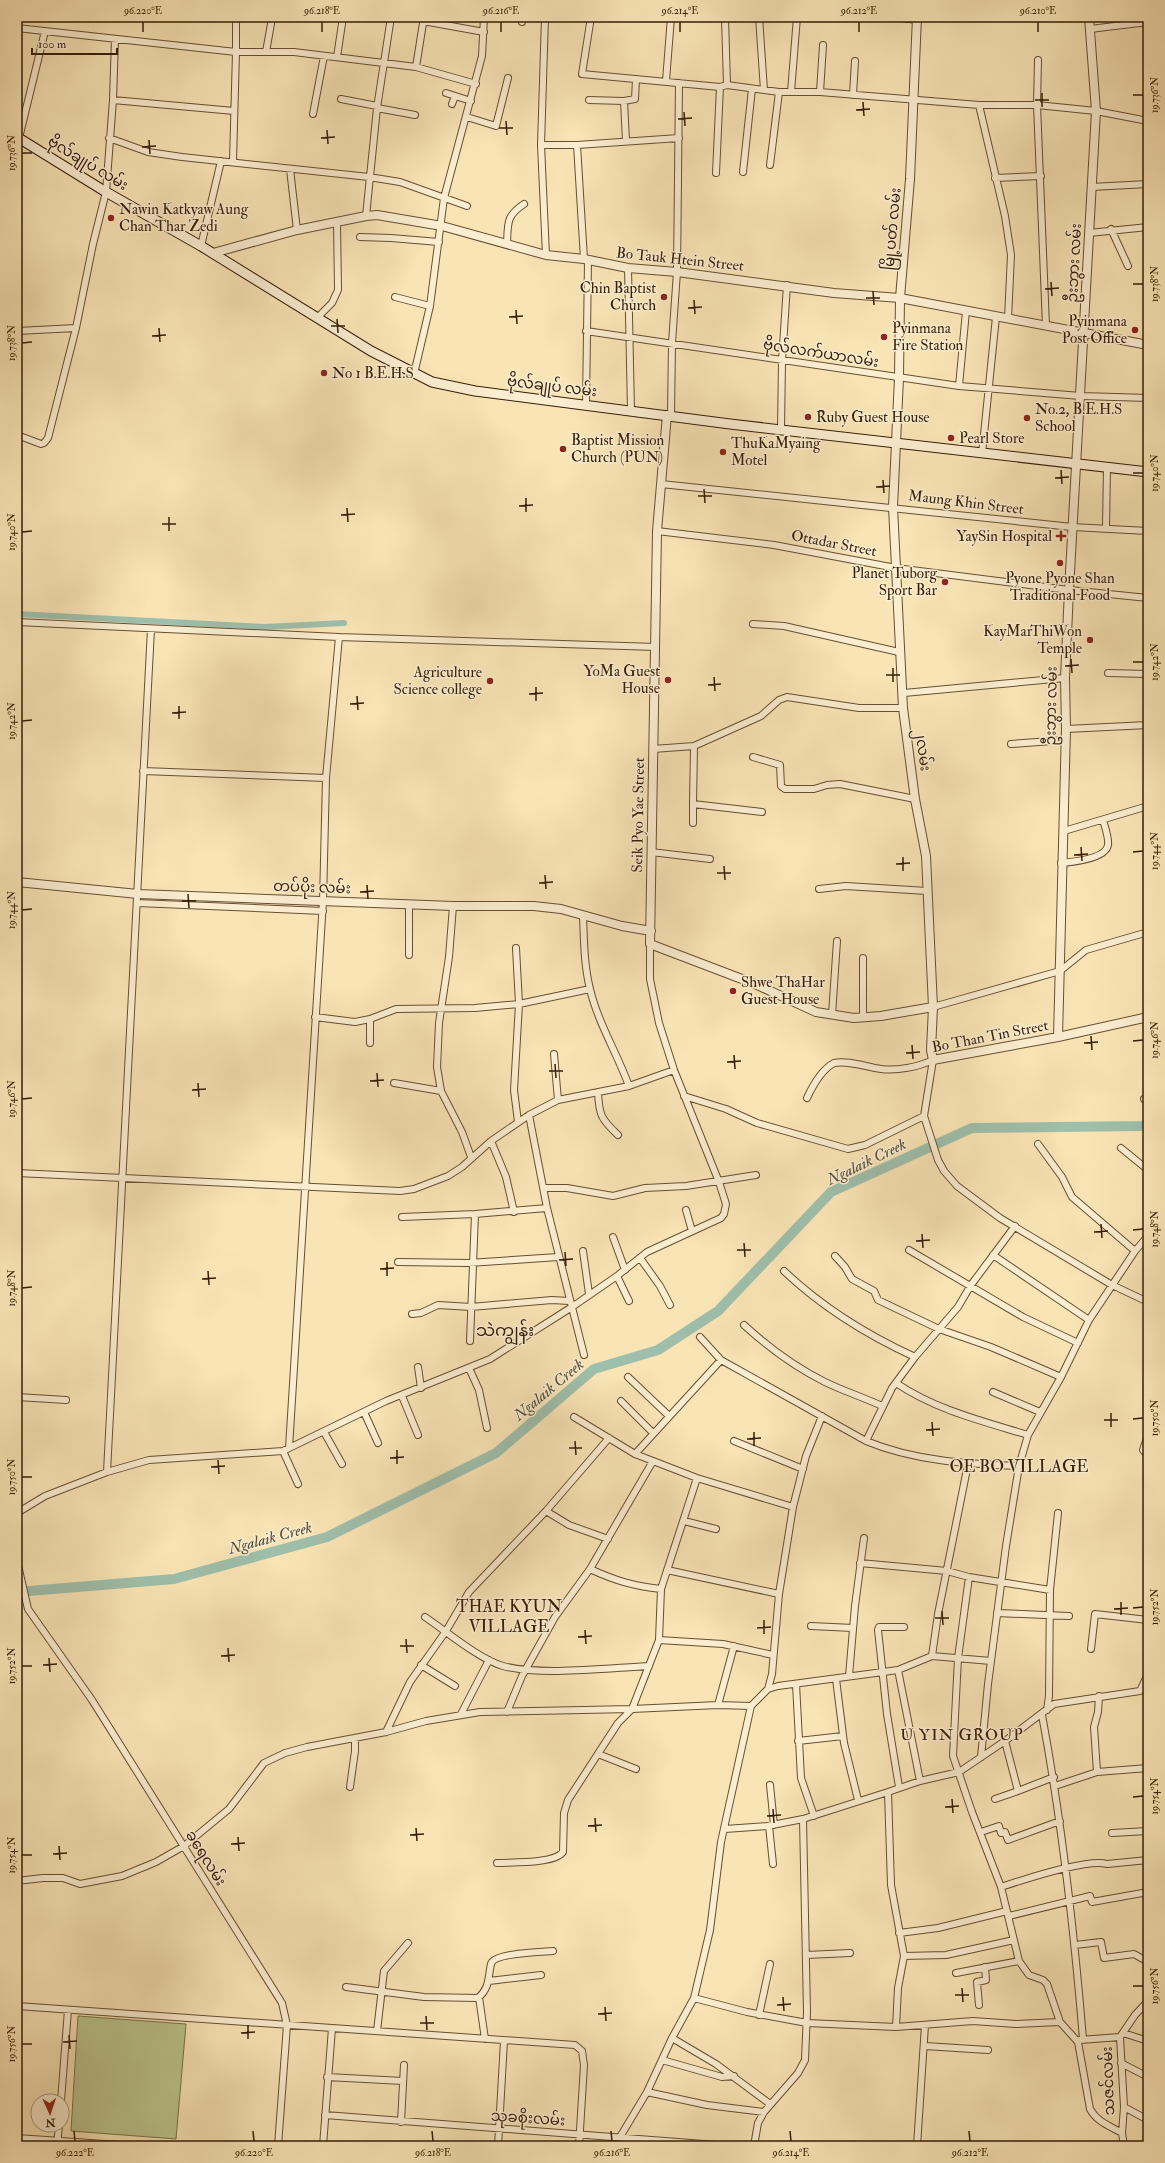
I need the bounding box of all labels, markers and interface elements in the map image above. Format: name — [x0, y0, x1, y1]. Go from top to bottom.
text: 96.220°E — [123, 5, 162, 17]
text: 96.218°E — [303, 5, 340, 17]
text: 96.216°E — [482, 5, 519, 17]
text: 96.214°E — [661, 5, 698, 17]
text: 96.212°E — [840, 5, 877, 17]
text: 96.210°E — [1019, 5, 1056, 17]
scale bar — [32, 30, 117, 56]
text: 100 m — [38, 37, 67, 52]
text: 19.736°N — [1149, 77, 1161, 113]
street label: ဗိုလ်ချုပ် လမ်း — [43, 131, 132, 197]
text: 19.736°N — [6, 135, 18, 171]
street label: မြို့ပတ် လမ်း — [878, 187, 908, 271]
place label: Nawin Katkyaw Aung Chan Thar Zedi — [119, 200, 249, 236]
marker: Nawin Katkyaw Aung Chan Thar Zedi — [106, 213, 116, 223]
street label: ဦးဘွား လမ်း — [1062, 223, 1088, 303]
street label: Bo Tauk Htein Street — [615, 243, 745, 276]
text: 19.738°N — [1149, 266, 1161, 302]
place label: Chin Baptist Church — [580, 279, 656, 315]
marker: Chin Baptist Church — [659, 292, 669, 302]
place label: Pyinmana Post Office — [1062, 312, 1128, 348]
place label: Pyinmana Fire Station — [892, 319, 964, 355]
text: 19.738°N — [6, 325, 18, 361]
marker: Pyinmana Post Office — [1130, 325, 1140, 335]
marker: Pyinmana Fire Station — [879, 332, 889, 342]
street label: ဗိုလ်လက်ယာလမ်း — [761, 334, 880, 374]
place label: No 1 B.E.H.S — [332, 364, 414, 383]
marker: No 1 B.E.H.S — [319, 368, 329, 378]
street label: ဗိုလ်ချုပ် လမ်း — [506, 371, 598, 403]
place label: No.2, B.E.H.S School — [1035, 400, 1122, 436]
place label: Ruby Guest House — [816, 408, 930, 427]
marker: Ruby Guest House — [803, 412, 813, 422]
marker: No.2, B.E.H.S School — [1022, 413, 1032, 423]
place label: Pearl Store — [959, 429, 1025, 448]
place label: Baptist Mission Church (PUN) — [571, 431, 665, 467]
marker: Pearl Store — [946, 433, 956, 443]
place label: ThuKaMyaing Motel — [731, 434, 821, 470]
marker: Baptist Mission Church (PUN) — [558, 444, 568, 454]
marker: ThuKaMyaing Motel — [718, 447, 728, 457]
text: 19.740°N — [1149, 454, 1161, 492]
street label: Maung Khin Street — [907, 486, 1025, 519]
text: 19.740°N — [6, 513, 18, 551]
street label: Ottadar Street — [790, 526, 878, 561]
place label: YaySin Hospital — [957, 527, 1052, 547]
marker: YaySin Hospital — [1055, 530, 1067, 542]
marker: Pyone Pyone Shan Traditional Food — [1055, 558, 1065, 568]
place label: Planet Tuborg Sport Bar — [851, 564, 938, 601]
place label: Pyone Pyone Shan Traditional Food — [1005, 569, 1115, 605]
marker: Planet Tuborg Sport Bar — [940, 577, 950, 587]
place label: KayMarThiWon Temple — [983, 622, 1082, 659]
marker: KayMarThiWon Temple — [1085, 635, 1095, 645]
text: 19.742°N — [1149, 643, 1161, 681]
place label: YoMa Guest House — [584, 662, 660, 698]
place label: Agriculture Science college — [394, 663, 482, 699]
street label: ဦးဘွား လမ်း — [1040, 666, 1064, 746]
marker: YoMa Guest House — [663, 675, 673, 685]
marker: Agriculture Science college — [485, 676, 495, 686]
text: 19.742°N — [6, 702, 18, 740]
street label: ၂လမ်း — [908, 728, 936, 773]
street label: Seik Pyo Yae Street — [628, 757, 649, 873]
text: 19.744°N — [1149, 832, 1161, 870]
street label: တပ်ပိုး လမ်း — [273, 876, 351, 900]
text: 19.744°N — [6, 891, 18, 929]
place label: Shwe ThaHar Guest House — [741, 973, 825, 1009]
marker: Shwe ThaHar Guest House — [728, 986, 738, 996]
street label: Bo Than Tin Street — [930, 1016, 1050, 1057]
text: 19.746°N — [1149, 1021, 1161, 1059]
text: 19.746°N — [6, 1080, 18, 1118]
water label: Ngalaik Creek — [823, 1134, 910, 1190]
text: 19.748°N — [1149, 1210, 1161, 1248]
text: 19.748°N — [6, 1269, 18, 1307]
district label: သဲကျွန်း — [476, 1319, 534, 1346]
water label: Ngalaik Creek — [509, 1354, 588, 1426]
text: 19.750°N — [1149, 1400, 1161, 1436]
district label: OE BO VILLAGE — [950, 1456, 1088, 1477]
text: 19.750°N — [6, 1459, 18, 1495]
water label: Ngalaik Creek — [225, 1517, 315, 1559]
text: 19.752°N — [1149, 1589, 1161, 1625]
district label: THAE KYUN VILLAGE — [456, 1596, 563, 1637]
text: 19.752°N — [6, 1648, 18, 1684]
district label: U YIN GROUP — [900, 1725, 1024, 1745]
text: 19.754°N — [1149, 1778, 1161, 1814]
street label: ခရေလမ်း — [179, 1826, 231, 1891]
text: 19.754°N — [6, 1837, 18, 1873]
text: 19.756°N — [1149, 1968, 1161, 2004]
text: 19.756°N — [6, 2026, 18, 2062]
street label: သဇင်လမ်း — [1097, 2046, 1119, 2116]
north arrow — [30, 2093, 70, 2133]
street label: သုခစိုးလမ်း — [490, 2105, 566, 2133]
text: N — [44, 2116, 57, 2129]
text: 96.222°E — [55, 2147, 94, 2159]
text: 96.220°E — [234, 2147, 273, 2159]
text: 96.218°E — [414, 2147, 451, 2159]
text: 96.216°E — [593, 2147, 630, 2159]
text: 96.214°E — [772, 2147, 809, 2159]
text: 96.212°E — [951, 2147, 988, 2159]

